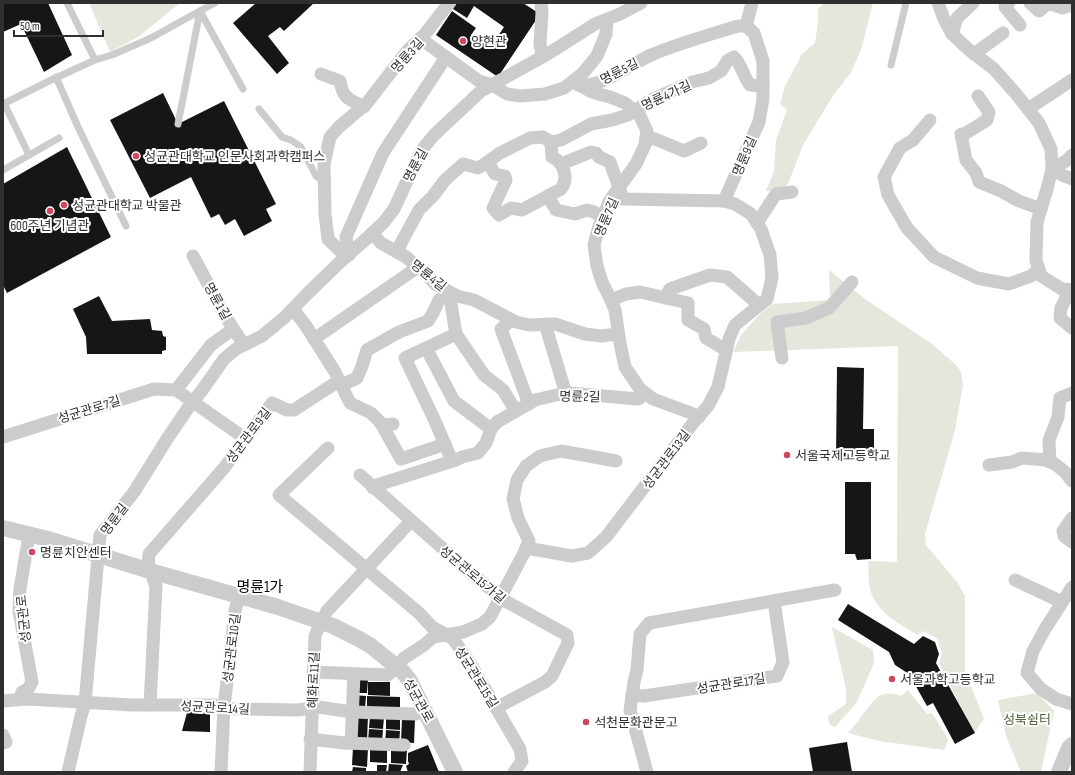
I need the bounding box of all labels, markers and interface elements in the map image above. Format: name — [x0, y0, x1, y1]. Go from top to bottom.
scale bar — [14, 12, 103, 38]
text: 50 m — [20, 19, 40, 34]
place label: 양현관 — [471, 34, 507, 50]
street label: 명륜3길 — [388, 35, 428, 76]
marker: 양현관 — [458, 36, 468, 46]
street label: 명륜5길 — [598, 55, 641, 88]
street label: 명륜4가길 — [639, 77, 694, 114]
street label: 명륜9길 — [729, 134, 760, 179]
street label: 명륜길 — [400, 146, 431, 185]
place label: 성균관대학교 인문사회과학캠퍼스 — [144, 149, 326, 165]
marker: 성균관대학교 인문사회과학캠퍼스 — [131, 151, 141, 161]
street label: 명륜7길 — [592, 195, 622, 239]
place label: 성균관대학교 박물관 — [72, 198, 182, 214]
marker: 성균관대학교 박물관 — [59, 200, 69, 210]
marker: 600주년 기념관 — [45, 206, 55, 216]
place label: 600주년 기념관 — [10, 218, 90, 234]
street label: 명륜4길 — [407, 257, 449, 295]
street label: 명륜1길 — [200, 280, 234, 323]
street label: 명륜2길 — [559, 389, 601, 405]
street label: 성균관로7길 — [56, 393, 123, 427]
street label: 성균관로9길 — [223, 405, 275, 467]
street label: 성균관로13길 — [639, 427, 694, 492]
place label: 서울국제고등학교 — [795, 448, 891, 464]
marker: 서울국제고등학교 — [782, 450, 792, 460]
street label: 명륜길 — [98, 500, 132, 539]
street label: 성균관로15가길 — [436, 542, 509, 607]
place label: 명륜치안센터 — [40, 545, 112, 561]
marker: 명륜치안센터 — [27, 547, 37, 557]
district label: 명륜1가 — [237, 578, 284, 597]
street label: 성균관로 — [14, 594, 34, 644]
street label: 성균관로10길 — [220, 612, 244, 684]
street label: 성균관로15길 — [451, 644, 501, 711]
street label: 혜화로11길 — [305, 651, 323, 709]
street label: 성균관로17길 — [696, 671, 767, 697]
place label: 서울과학고등학교 — [900, 672, 996, 688]
marker: 서울과학고등학교 — [887, 674, 897, 684]
street label: 성균관로 — [400, 676, 437, 725]
street label: 성균관로14길 — [180, 698, 250, 718]
park label: 성북쉼터 — [1003, 712, 1051, 728]
place label: 석천문화관문고 — [594, 715, 678, 731]
marker: 석천문화관문고 — [581, 717, 591, 727]

